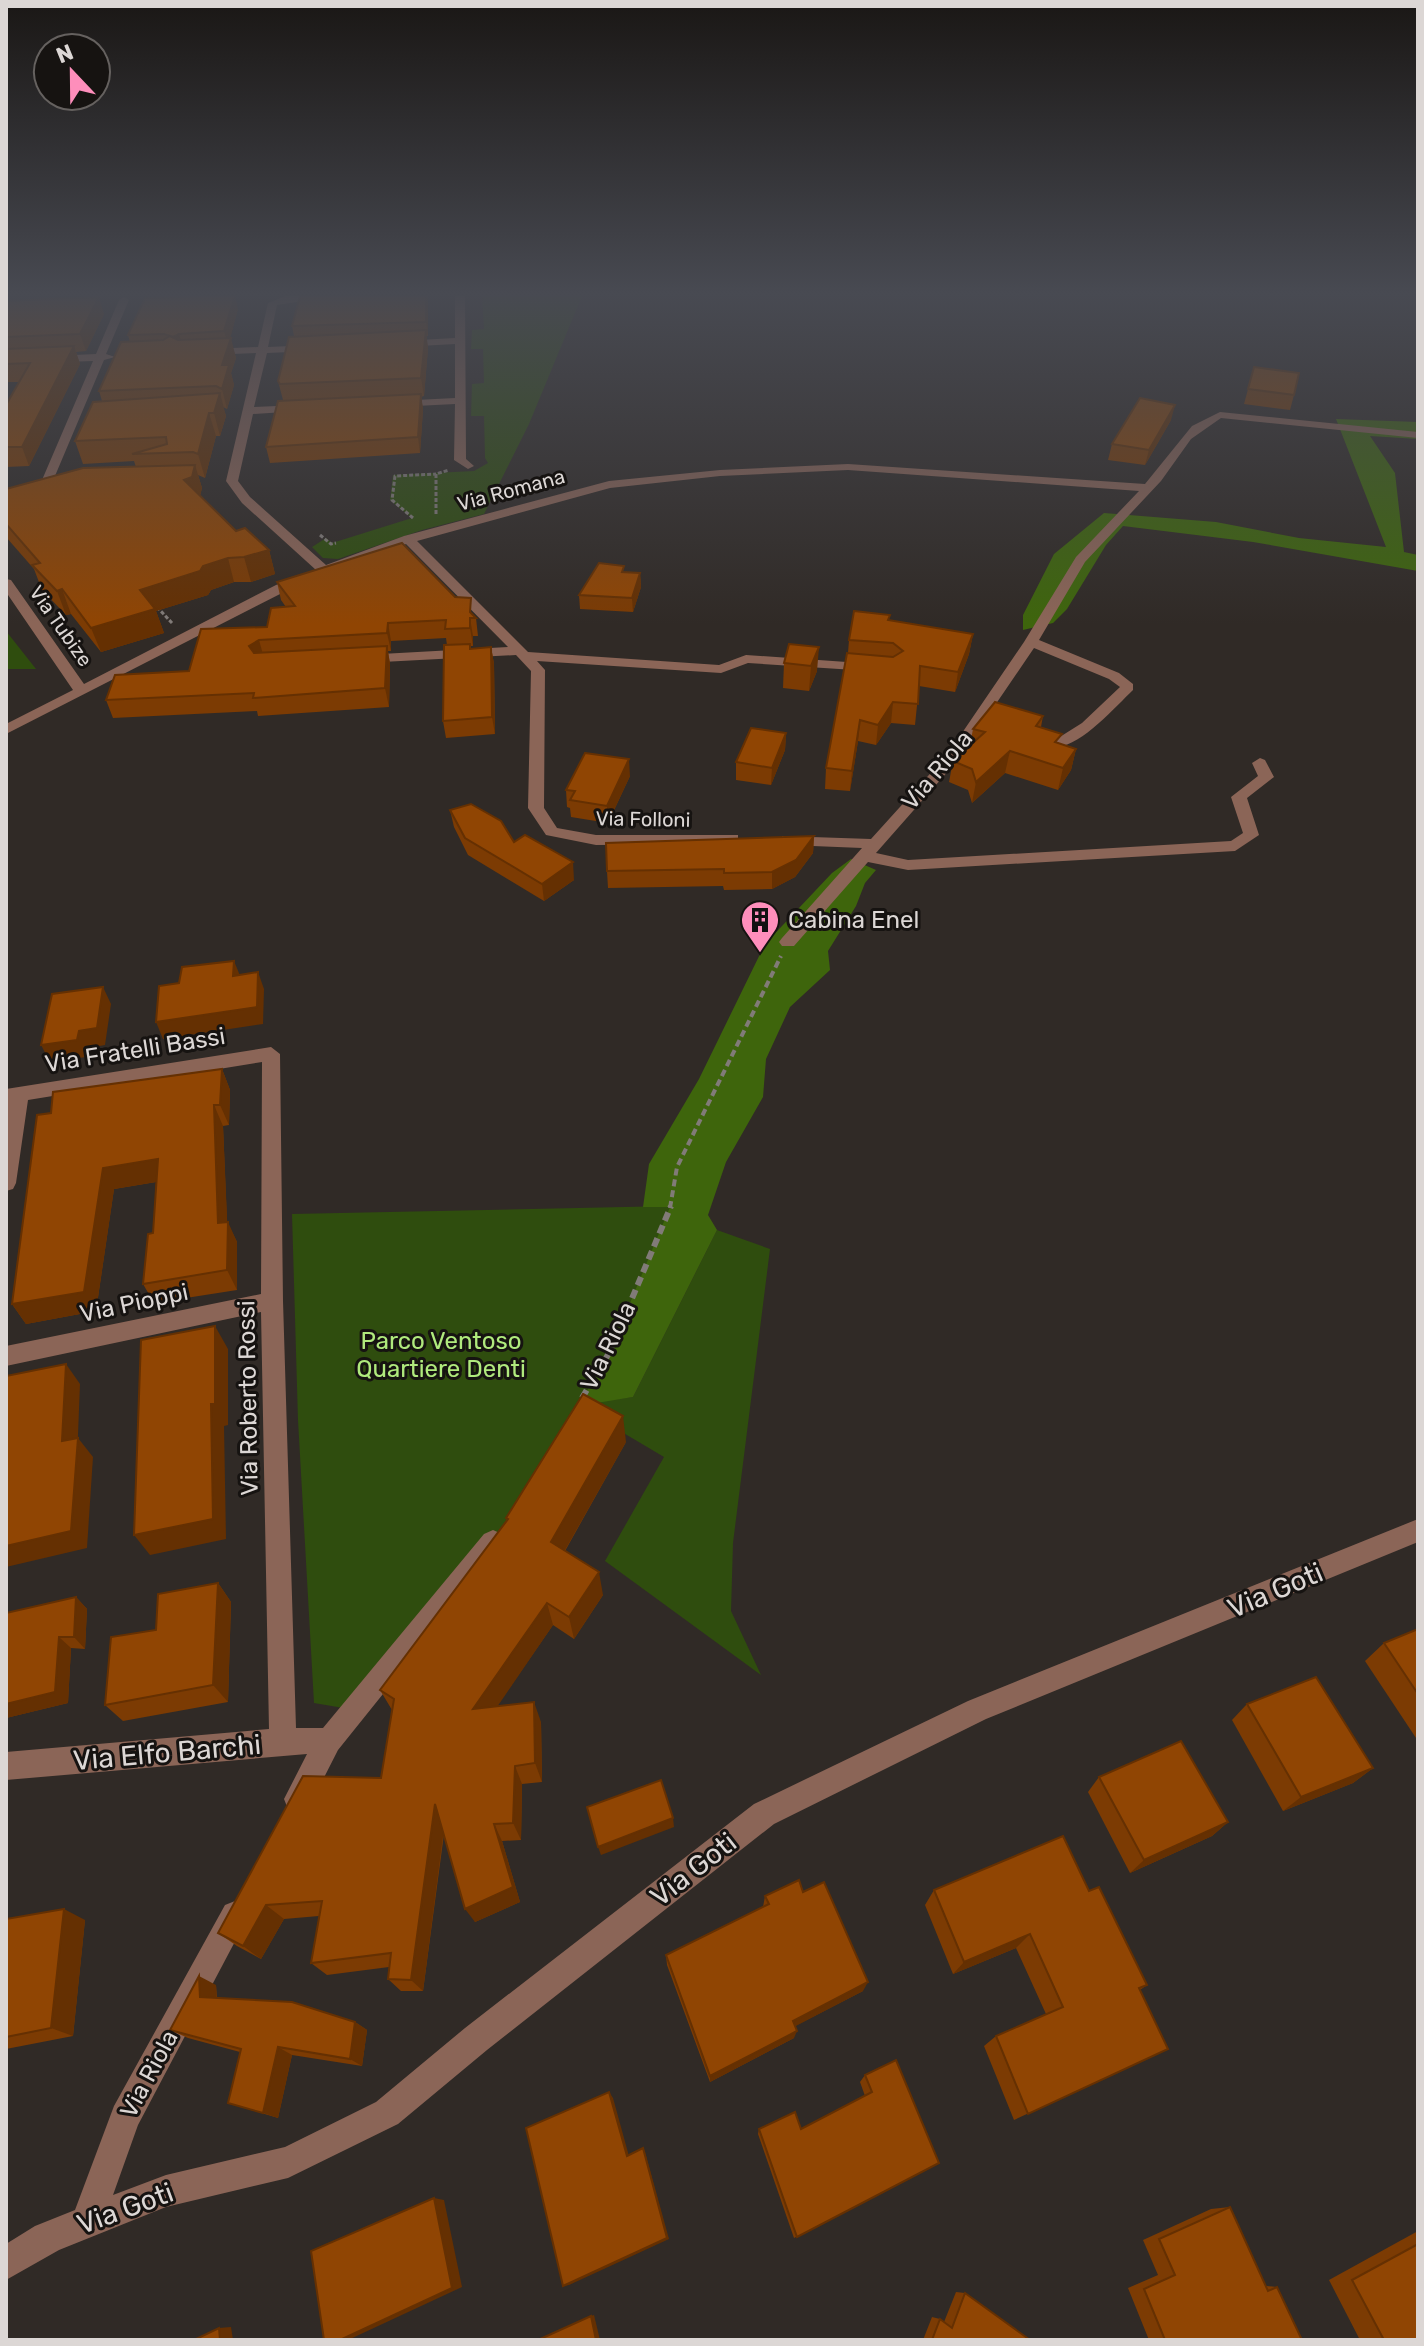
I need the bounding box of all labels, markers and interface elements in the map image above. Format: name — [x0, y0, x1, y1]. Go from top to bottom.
north arrow — [32, 32, 112, 112]
text: N — [52, 38, 77, 69]
street label: Via Romana — [455, 464, 567, 516]
street label: Via Tubize — [24, 581, 98, 671]
street label: Via Riola — [896, 725, 978, 815]
street label: Via Folloni — [595, 806, 691, 832]
building icon: Cabina Enel — [739, 899, 781, 954]
place label: Cabina Enel — [788, 906, 919, 934]
street label: Via Fratelli Bassi — [43, 1022, 227, 1078]
street label: Via Pioppi — [77, 1278, 191, 1328]
street label: Via Riola — [575, 1297, 641, 1395]
street label: Via Roberto Rossi — [232, 1300, 264, 1496]
park label: Parco Ventoso Quartiere Denti — [356, 1327, 526, 1383]
street label: Via Goti — [1223, 1556, 1328, 1625]
street label: Via Elfo Barchi — [72, 1728, 262, 1777]
street label: Via Goti — [644, 1826, 743, 1913]
street label: Via Riola — [114, 2026, 184, 2122]
street label: Via Goti — [73, 2176, 178, 2241]

